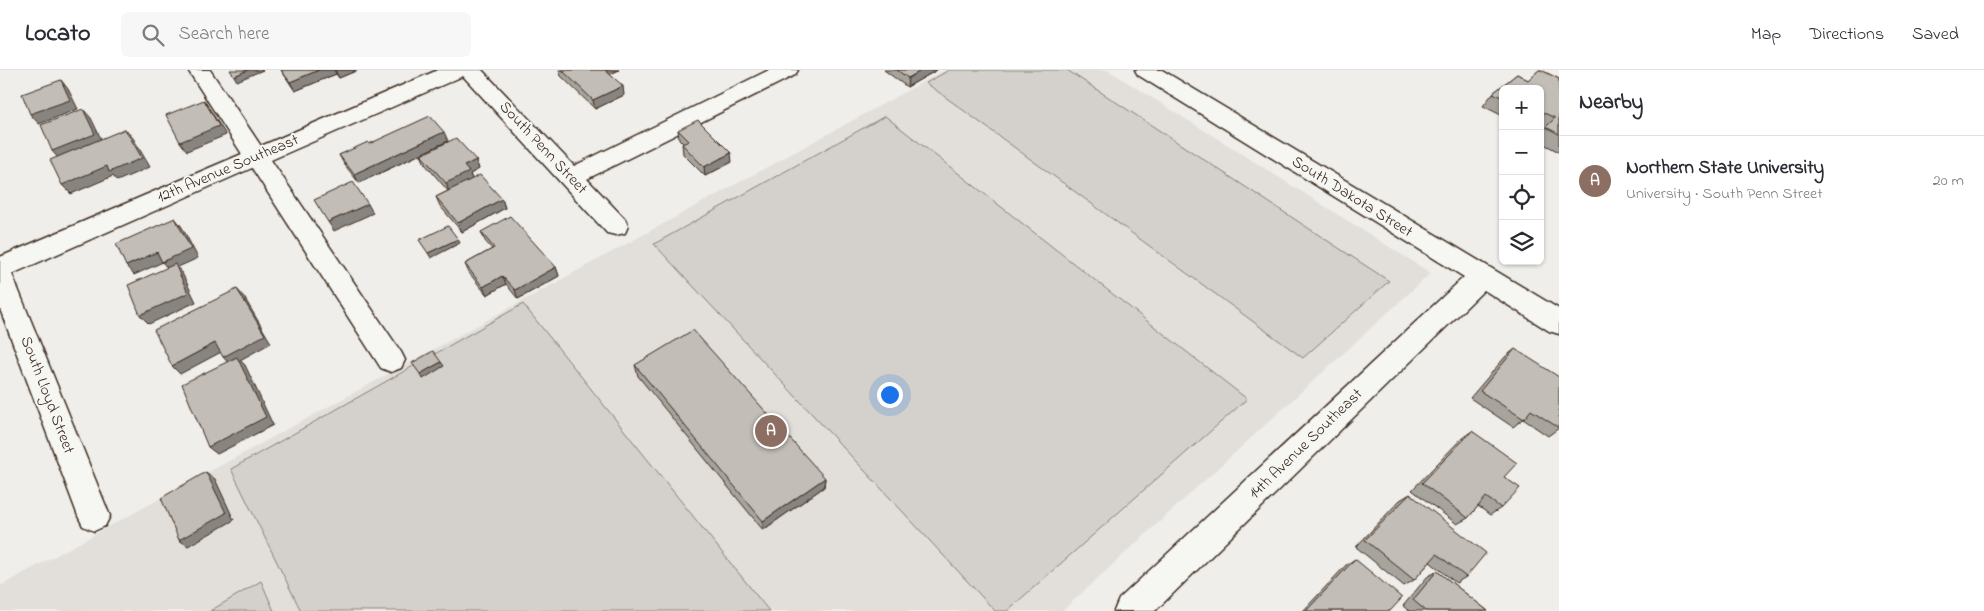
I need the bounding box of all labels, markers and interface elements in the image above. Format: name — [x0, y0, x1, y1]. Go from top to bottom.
search box — [121, 12, 471, 57]
text: Locato — [25, 17, 91, 52]
icon: search — [139, 21, 167, 49]
text: Search here — [179, 21, 270, 48]
text: Map — [1751, 22, 1781, 48]
text: Directions — [1809, 22, 1884, 48]
text: Saved — [1912, 22, 1959, 48]
map controls — [1499, 85, 1544, 265]
button: + — [1499, 85, 1544, 130]
text: Nearby — [1579, 88, 1643, 118]
street label: South Penn Street — [493, 96, 593, 201]
street label: 12th Avenue Southeast — [153, 128, 303, 210]
button: − — [1499, 130, 1544, 175]
street label: South Dakota Street — [1287, 150, 1418, 244]
text: Northern State University — [1626, 155, 1824, 182]
text: A — [1590, 169, 1600, 193]
text: 20 m — [1933, 169, 1964, 193]
button: locate — [1499, 175, 1544, 220]
text: University · South Penn Street — [1626, 182, 1823, 206]
button: layers — [1499, 220, 1544, 265]
street label: South Lloyd Street — [14, 333, 81, 458]
your location — [877, 382, 903, 408]
street label: 14th Avenue Southeast — [1244, 383, 1369, 505]
pin: A — [755, 412, 787, 450]

